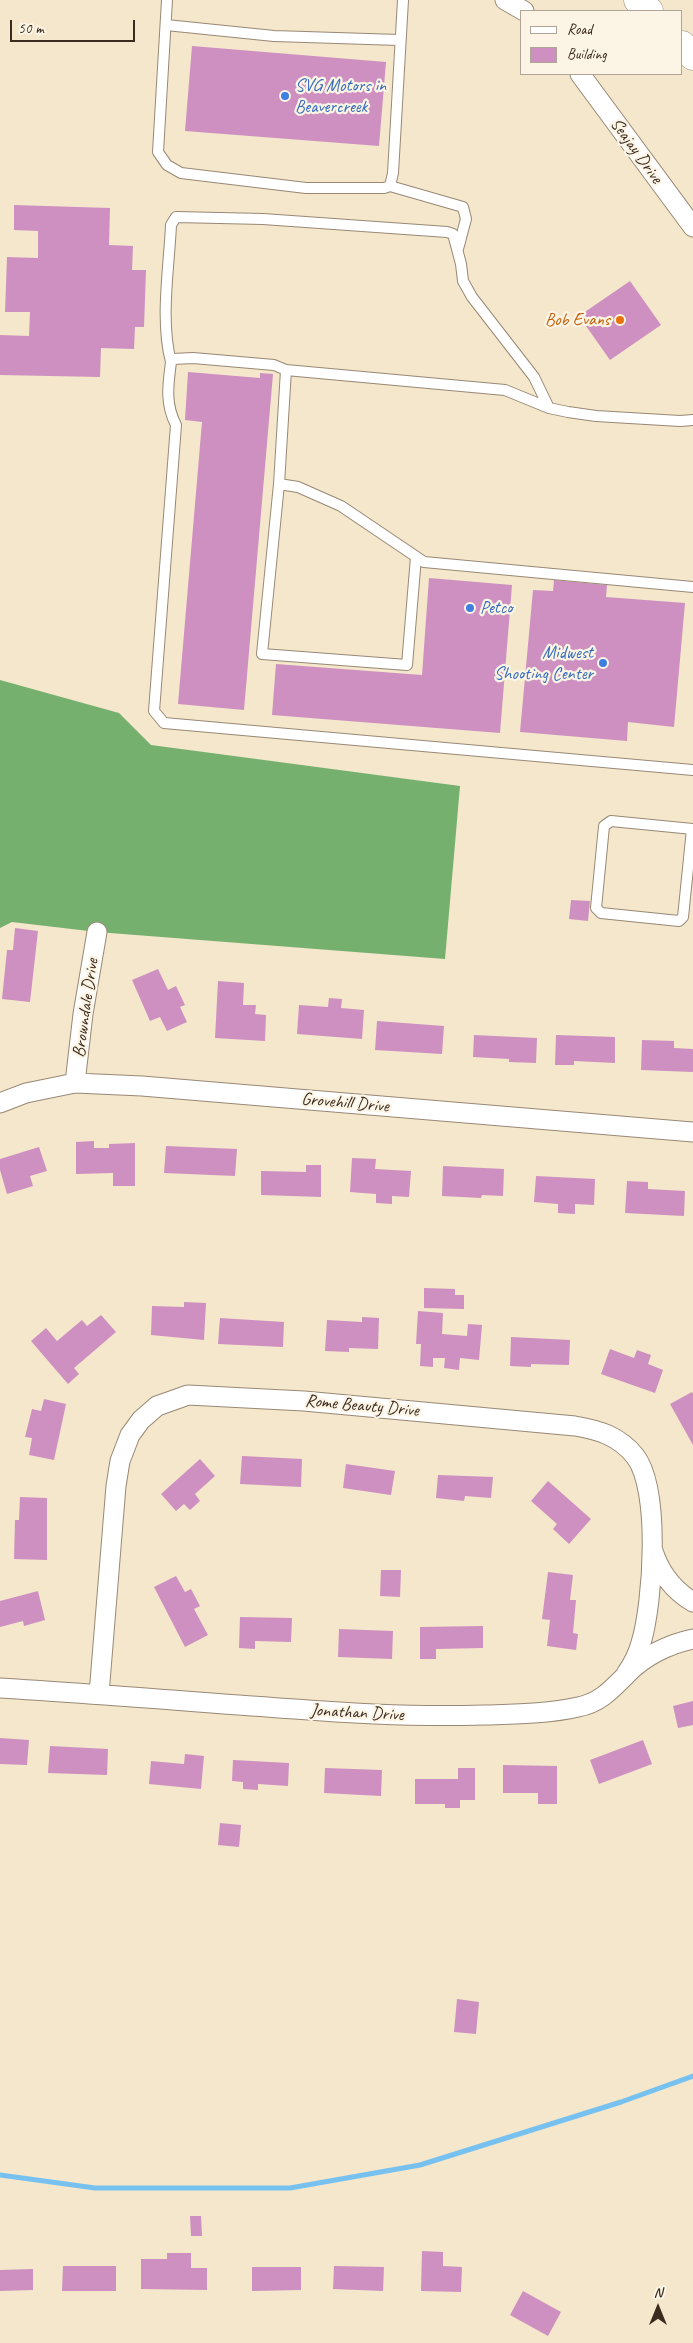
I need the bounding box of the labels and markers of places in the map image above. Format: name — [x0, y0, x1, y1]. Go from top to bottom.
place label: SVG Motors in Beavercreek — [295, 75, 386, 118]
marker: SVG Motors in Beavercreek — [279, 90, 291, 102]
place label: Bob Evans — [545, 309, 610, 331]
marker: Bob Evans — [614, 314, 626, 326]
place label: Petco — [480, 597, 512, 619]
marker: Petco — [464, 602, 476, 614]
place label: Midwest Shooting Center — [494, 642, 593, 684]
marker: Midwest Shooting Center — [597, 657, 609, 669]

